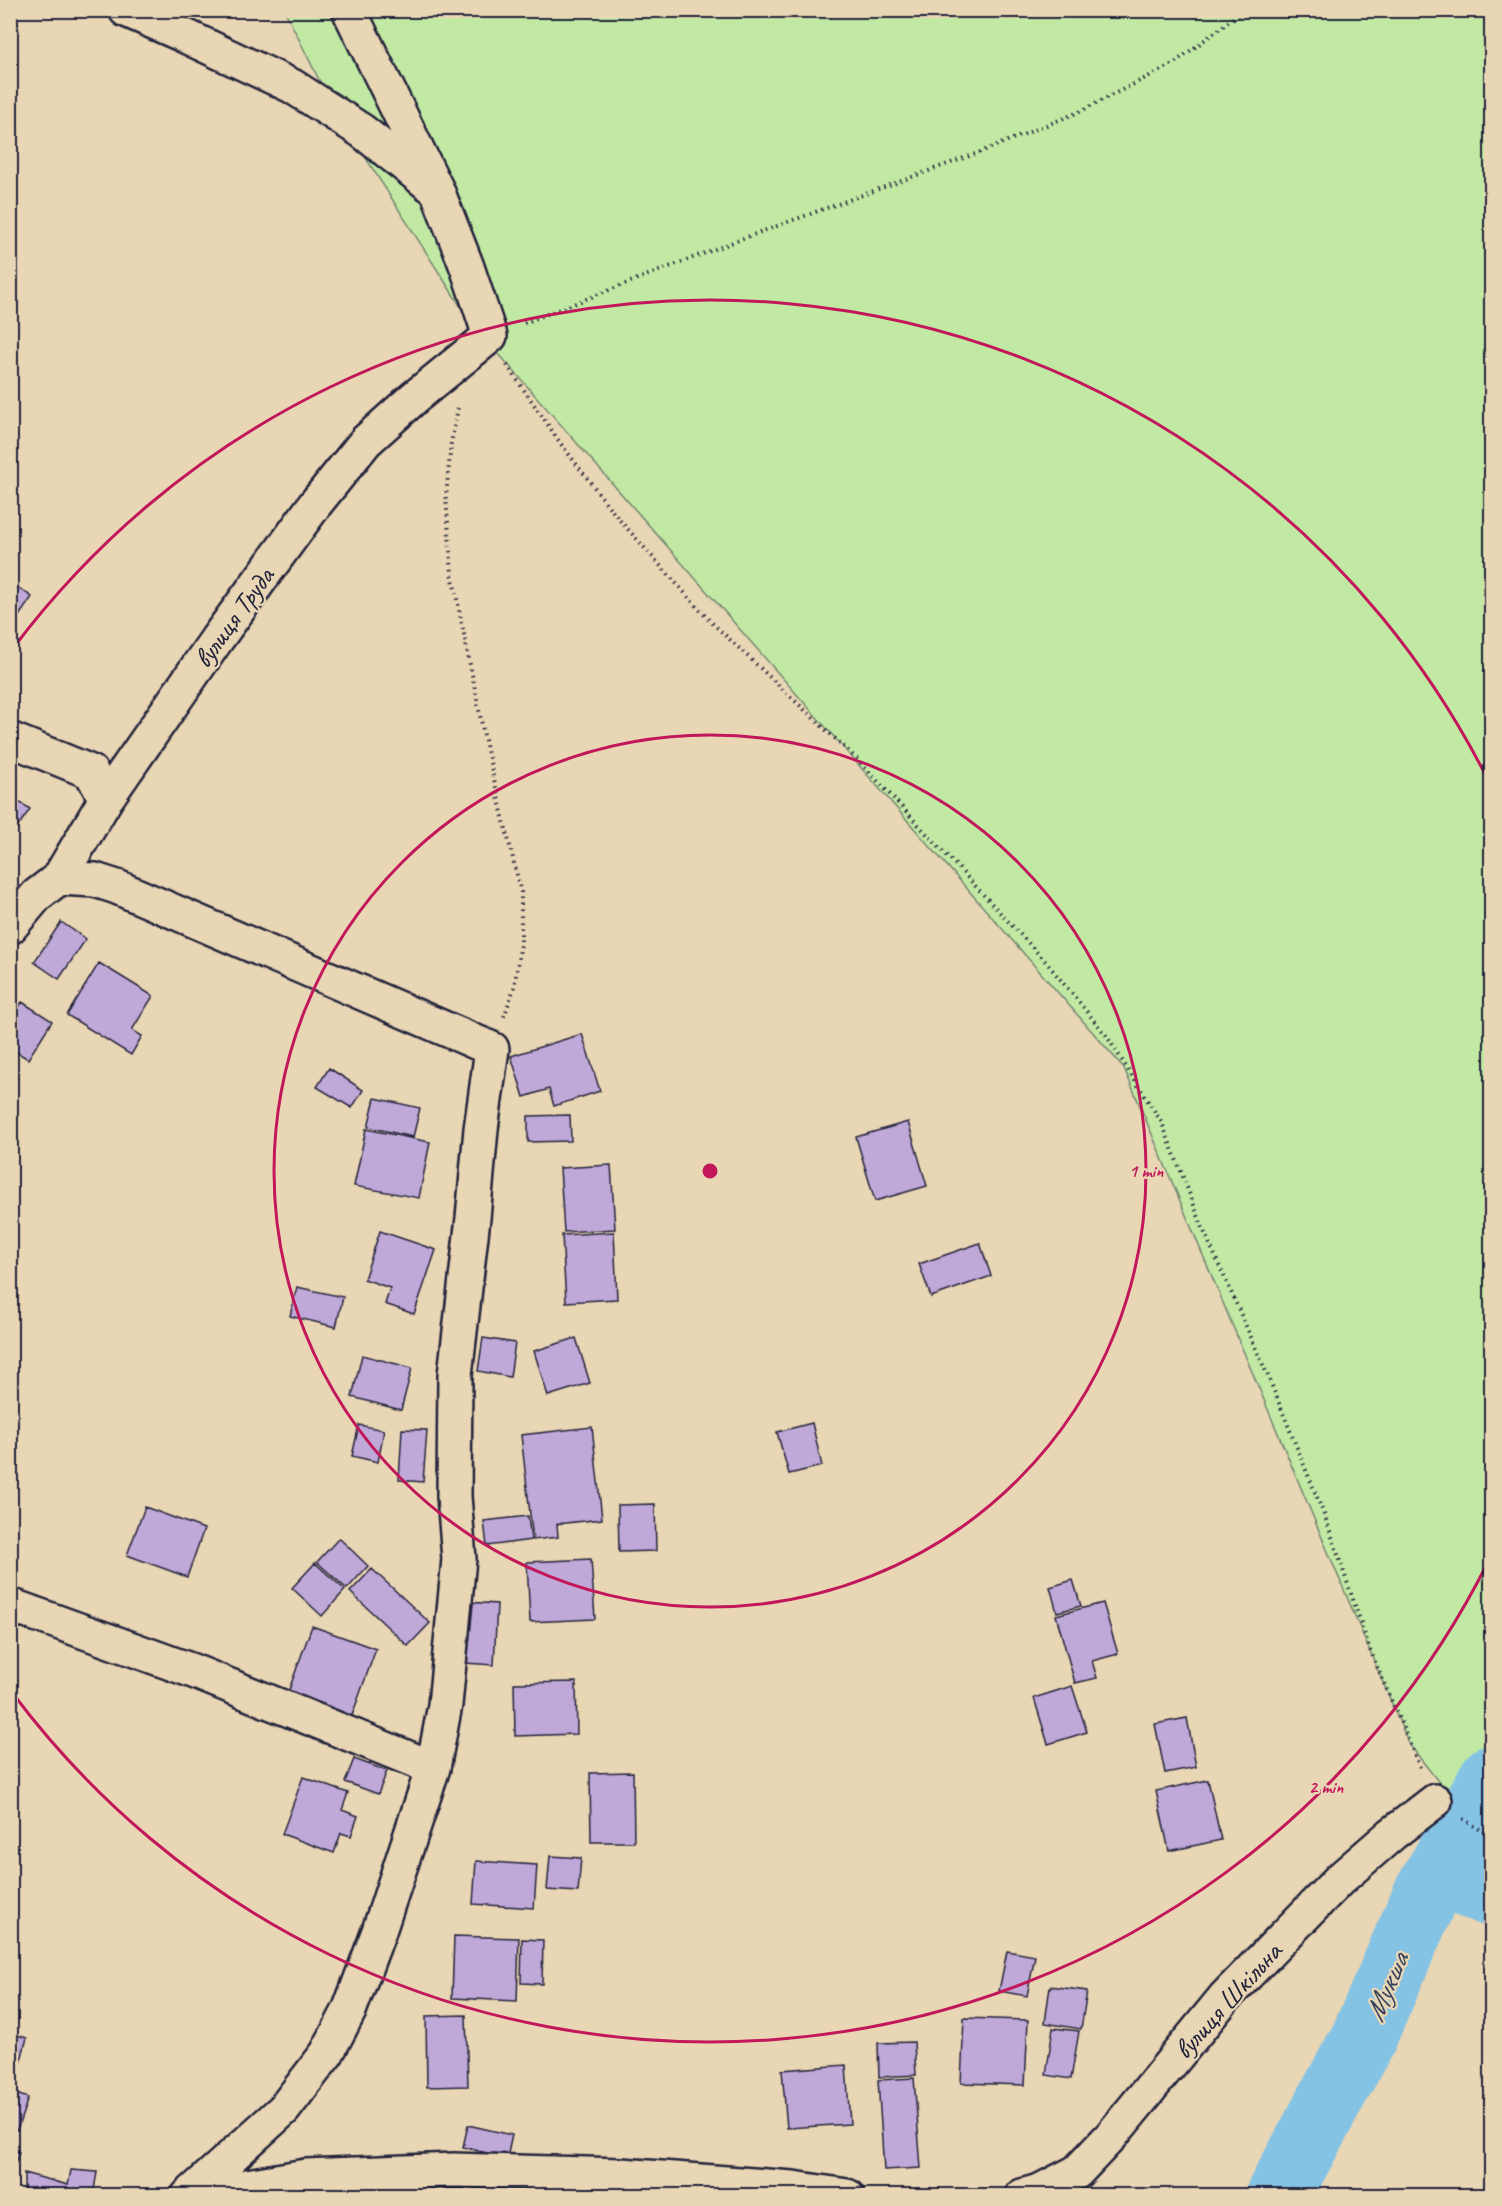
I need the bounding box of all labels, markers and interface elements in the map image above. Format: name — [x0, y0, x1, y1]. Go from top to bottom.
street label: вулиця Труда — [185, 559, 283, 675]
text: 1 min — [1129, 1160, 1164, 1182]
centre of rings — [700, 1161, 720, 1181]
text: 2 min — [1309, 1776, 1344, 1798]
street label: вулиця Шкільна — [1166, 1933, 1290, 2066]
water label: Мукша — [1355, 1944, 1418, 2027]

